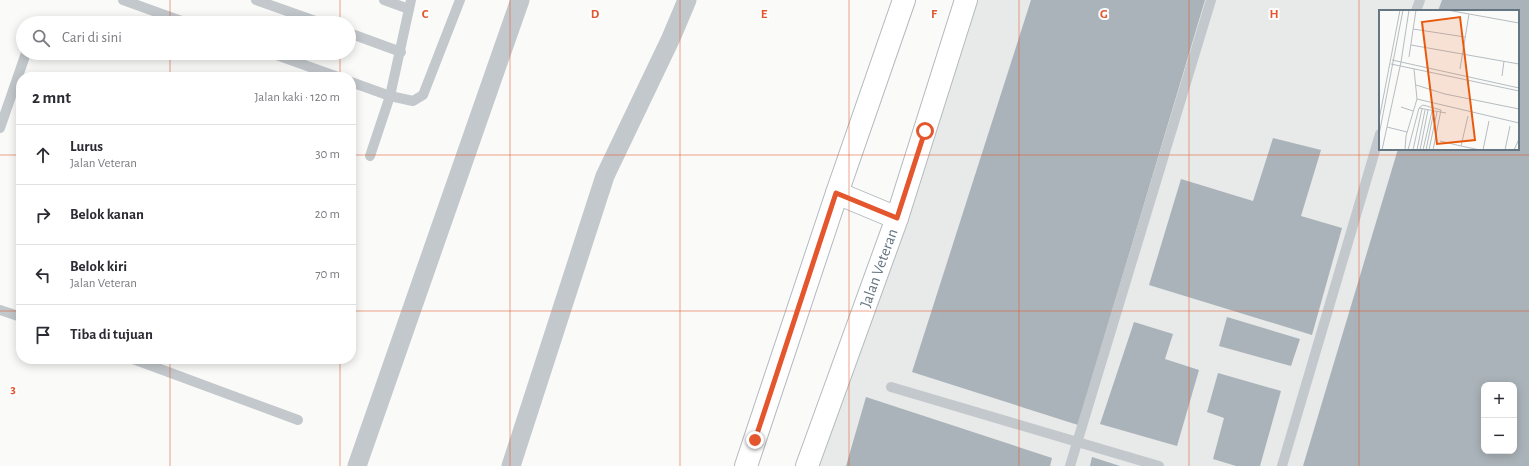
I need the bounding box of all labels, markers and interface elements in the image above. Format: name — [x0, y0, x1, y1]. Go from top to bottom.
text: C — [422, 8, 429, 21]
text: D — [591, 8, 600, 21]
text: E — [761, 8, 768, 21]
text: F — [931, 8, 938, 21]
text: G — [1100, 8, 1108, 21]
text: H — [1269, 8, 1279, 21]
inset map — [1379, 10, 1519, 150]
search box — [16, 16, 356, 60]
icon: search — [30, 27, 52, 49]
text: Cari di sini — [62, 30, 122, 45]
text: 2 mnt — [32, 89, 71, 106]
text: Jalan kaki · 120 m — [254, 91, 340, 104]
route start — [916, 122, 934, 140]
text: Lurus — [70, 139, 103, 154]
icon: ahead — [32, 144, 54, 166]
text: 30 m — [315, 148, 340, 161]
text: Jalan Veteran — [70, 157, 137, 170]
icon: right — [32, 204, 54, 226]
text: Belok kanan — [70, 207, 144, 222]
text: 20 m — [315, 208, 340, 221]
street label: Jalan Veteran — [857, 226, 901, 310]
text: Belok kiri — [70, 259, 127, 274]
icon: left — [32, 264, 54, 286]
text: 70 m — [315, 268, 340, 281]
text: Jalan Veteran — [70, 277, 137, 290]
icon: arrive — [32, 324, 54, 346]
text: Tiba di tujuan — [70, 327, 153, 342]
map controls — [1481, 382, 1517, 454]
button: + — [1481, 382, 1517, 418]
text: 3 — [10, 383, 16, 396]
button: − — [1481, 418, 1517, 454]
route end — [746, 431, 764, 449]

